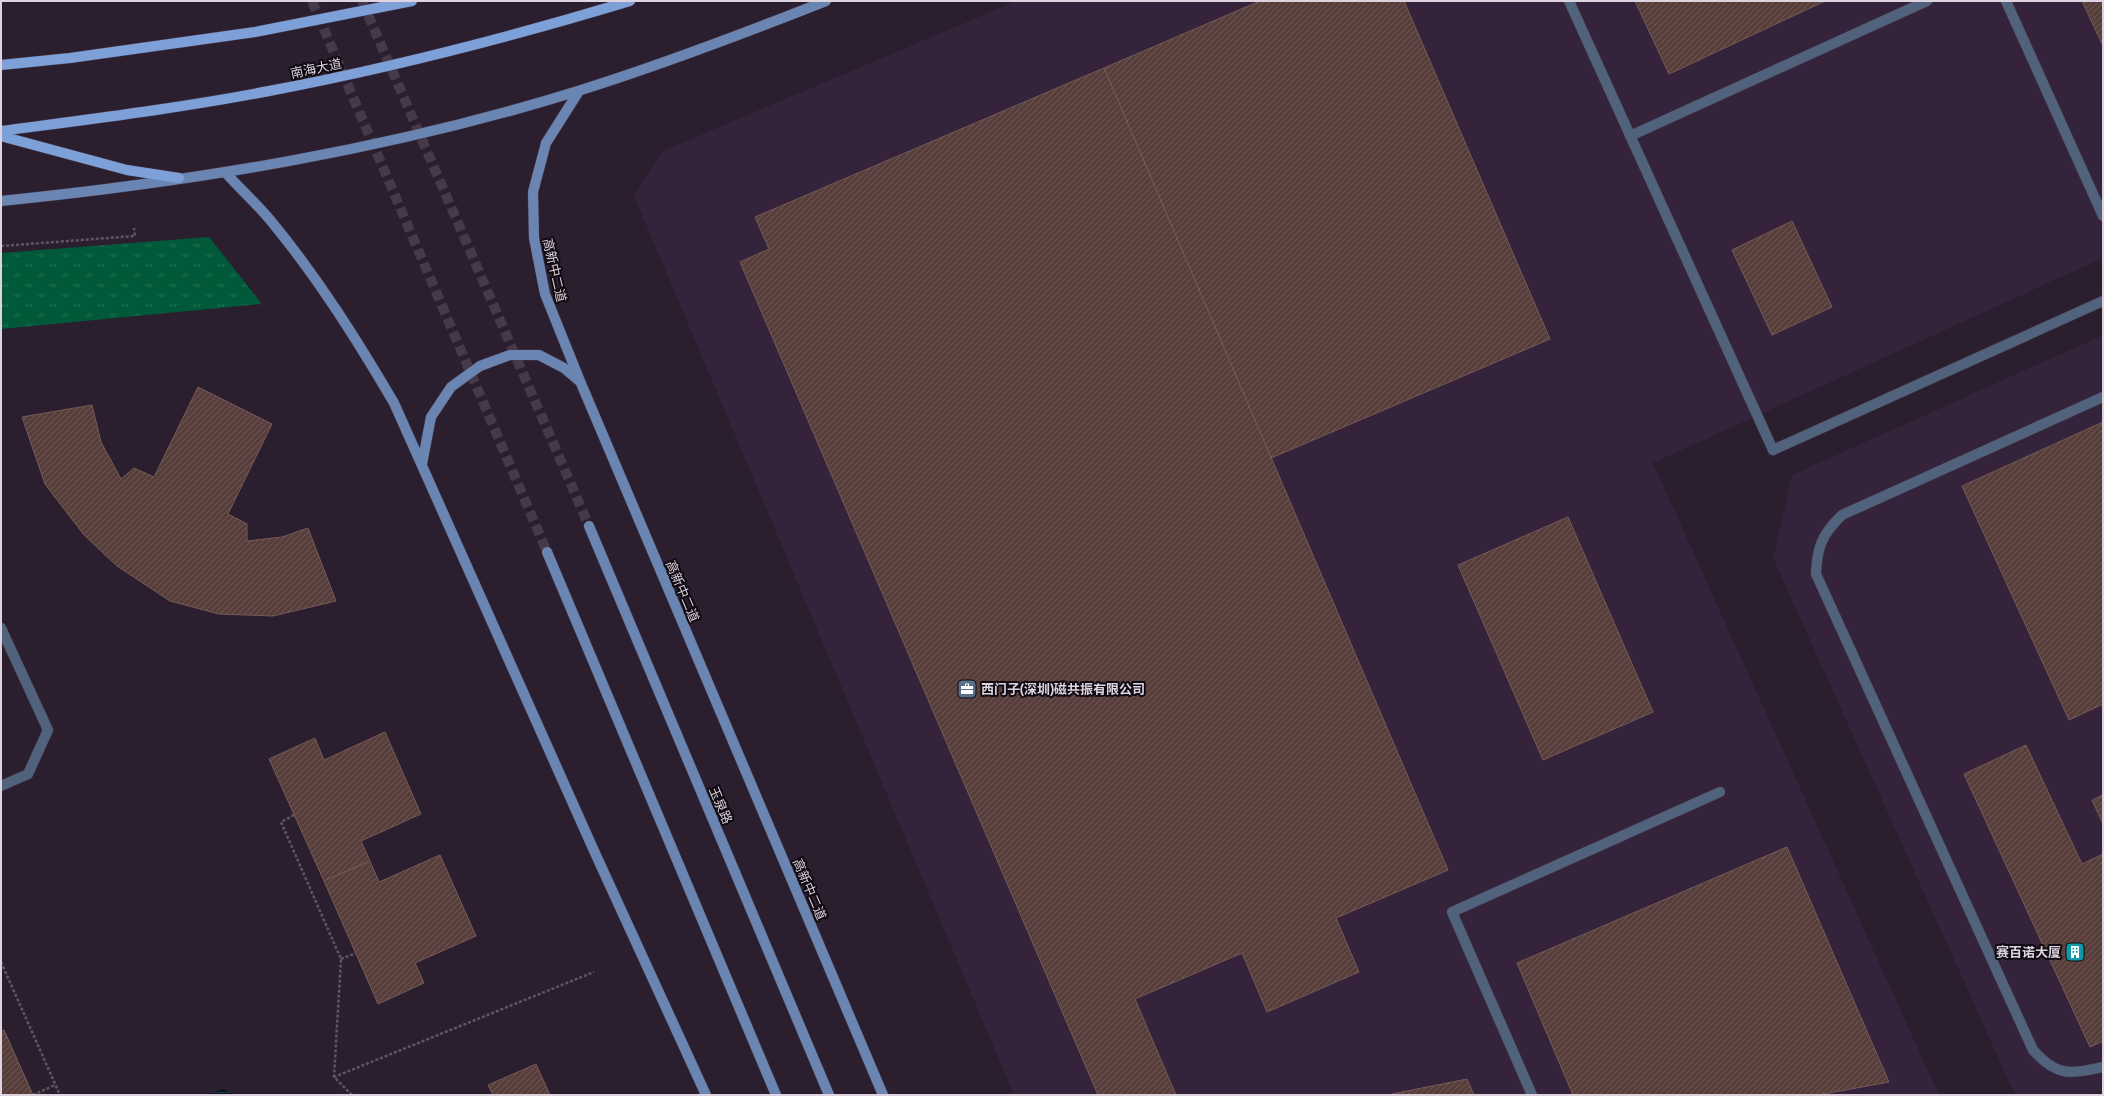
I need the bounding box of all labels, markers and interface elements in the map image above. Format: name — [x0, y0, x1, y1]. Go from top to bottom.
street label: 南海大道 — [289, 56, 343, 82]
street label: 高新中二道 — [539, 237, 569, 304]
street label: 高新中二道 — [662, 558, 702, 624]
office icon: 西门子(深圳)磁共振有限公司 — [956, 678, 978, 700]
place label: 西门子(深圳)磁共振有限公司 — [981, 682, 1145, 698]
street label: 玉泉路 — [705, 784, 735, 826]
street label: 高新中二道 — [789, 856, 829, 922]
building icon: 赛百诺大厦 — [2064, 941, 2086, 963]
place label: 赛百诺大厦 — [1996, 945, 2061, 961]

